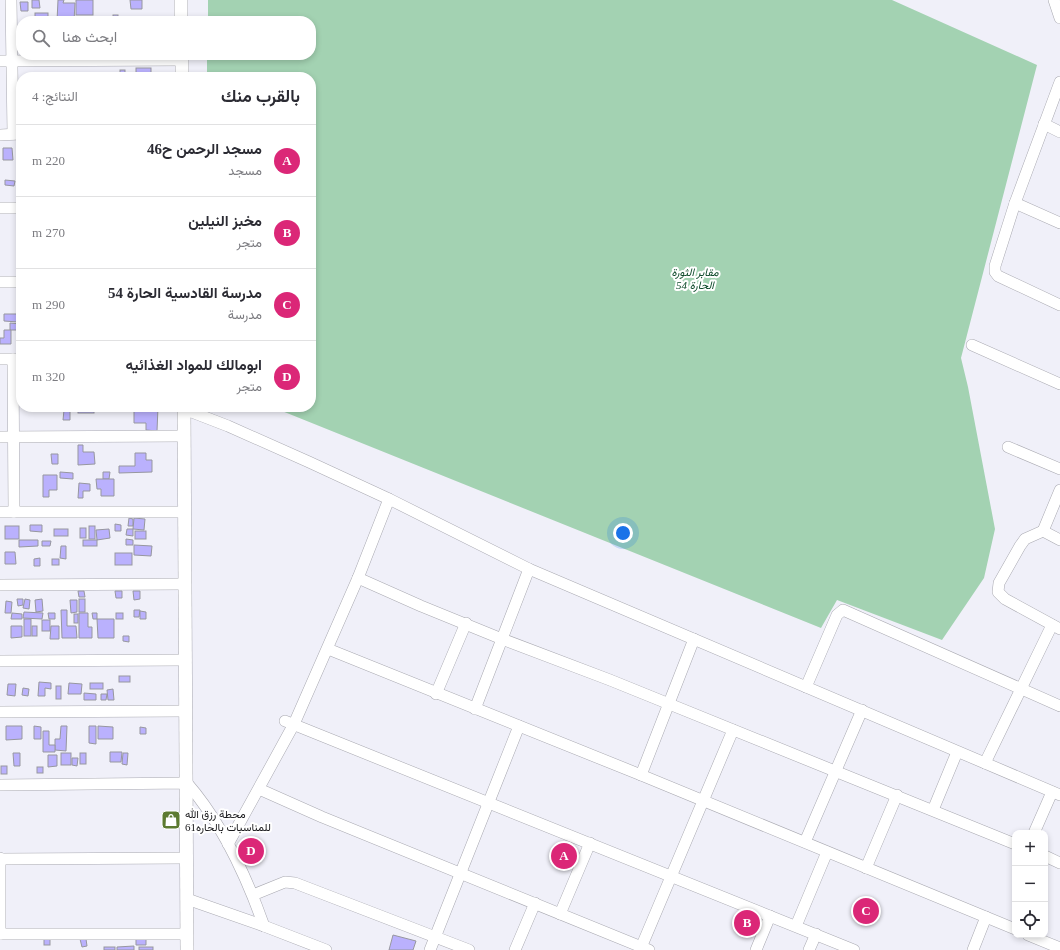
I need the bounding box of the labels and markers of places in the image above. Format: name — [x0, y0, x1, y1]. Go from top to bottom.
place label: محطة رزق الله للمناسبات بالحاره61 — [185, 808, 271, 834]
shop icon: محطة رزق الله للمناسبات بالحاره61 — [160, 809, 182, 831]
pin: D — [238, 836, 264, 866]
pin: A — [551, 841, 577, 871]
pin: C — [853, 896, 879, 926]
pin: B — [734, 908, 760, 938]

